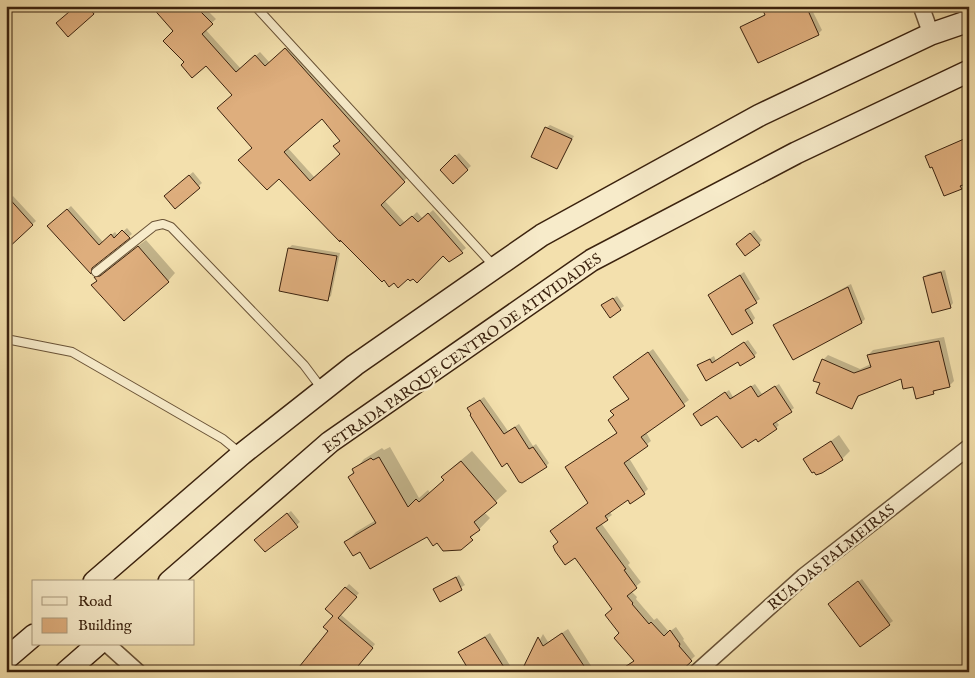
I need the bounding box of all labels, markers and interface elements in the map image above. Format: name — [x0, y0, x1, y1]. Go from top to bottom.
street label: ESTRADA PARQUE CENTRO DE ATIVIDADES — [319, 249, 605, 458]
street label: RUA DAS PALMEIRAS — [764, 500, 899, 615]
legend — [32, 580, 195, 646]
text: Road — [78, 592, 113, 611]
text: Building — [78, 616, 133, 635]

